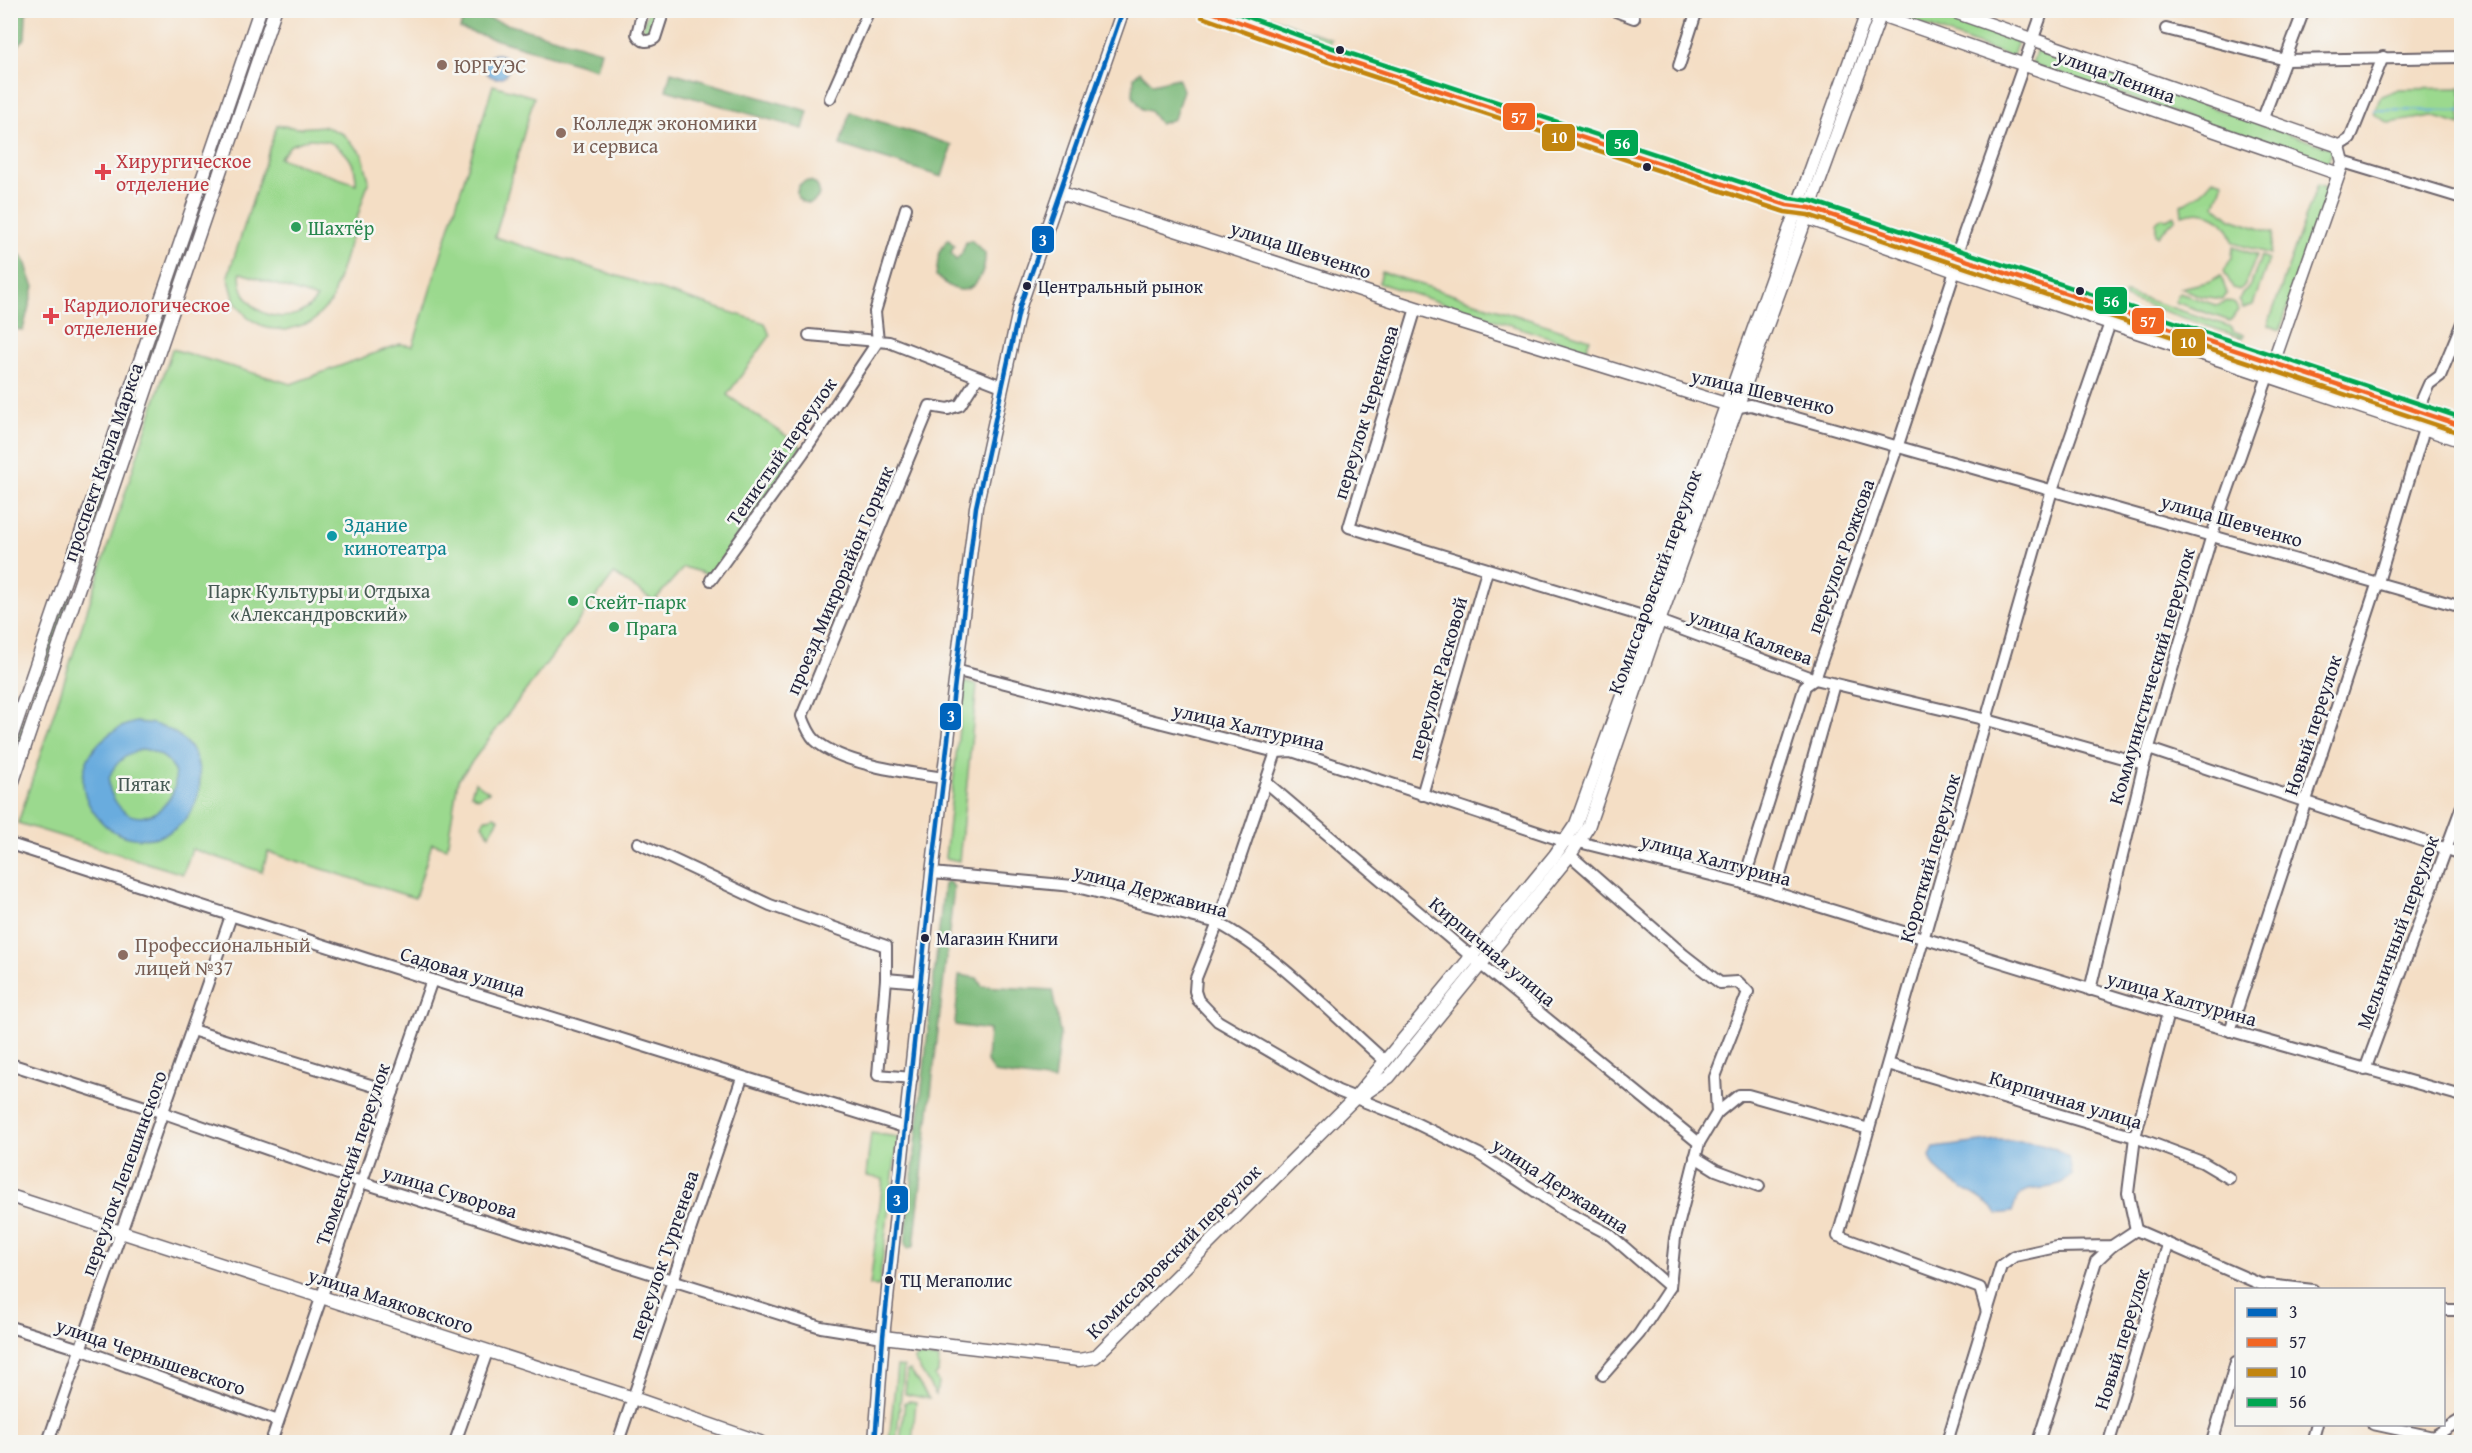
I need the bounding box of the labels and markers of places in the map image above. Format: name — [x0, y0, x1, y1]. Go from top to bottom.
unlabelled marker — [1334, 44, 1346, 56]
place label: ЮРГУЭС — [454, 51, 526, 80]
marker: ЮРГУЭС — [435, 58, 449, 72]
place label: Колледж экономики и сервиса — [573, 108, 757, 160]
marker: Колледж экономики и сервиса — [554, 126, 568, 140]
place label: Хирургическое отделение — [116, 146, 251, 198]
unlabelled marker — [1641, 161, 1653, 173]
marker: Хирургическое отделение — [94, 163, 112, 181]
place label: Шахтёр — [308, 213, 374, 242]
marker: Шахтёр — [289, 220, 303, 234]
place label: Центральный рынок — [1038, 273, 1204, 300]
marker: Центральный рынок — [1021, 280, 1033, 292]
unlabelled marker — [2074, 285, 2086, 297]
place label: Кардиологическое отделение — [64, 290, 230, 342]
marker: Кардиологическое отделение — [42, 307, 60, 325]
place label: Здание кинотеатра — [344, 510, 447, 562]
marker: Здание кинотеатра — [325, 529, 339, 543]
place label: Скейт-парк — [585, 587, 687, 616]
marker: Скейт-парк — [566, 594, 580, 608]
place label: Прага — [626, 613, 678, 642]
marker: Прага — [607, 620, 621, 634]
place label: Магазин Книги — [936, 925, 1059, 952]
place label: Профессиональный лицей №37 — [135, 930, 311, 982]
marker: Магазин Книги — [919, 932, 931, 944]
marker: Профессиональный лицей №37 — [116, 948, 130, 962]
place label: ТЦ Мегаполис — [900, 1267, 1012, 1294]
marker: ТЦ Мегаполис — [883, 1274, 895, 1286]

